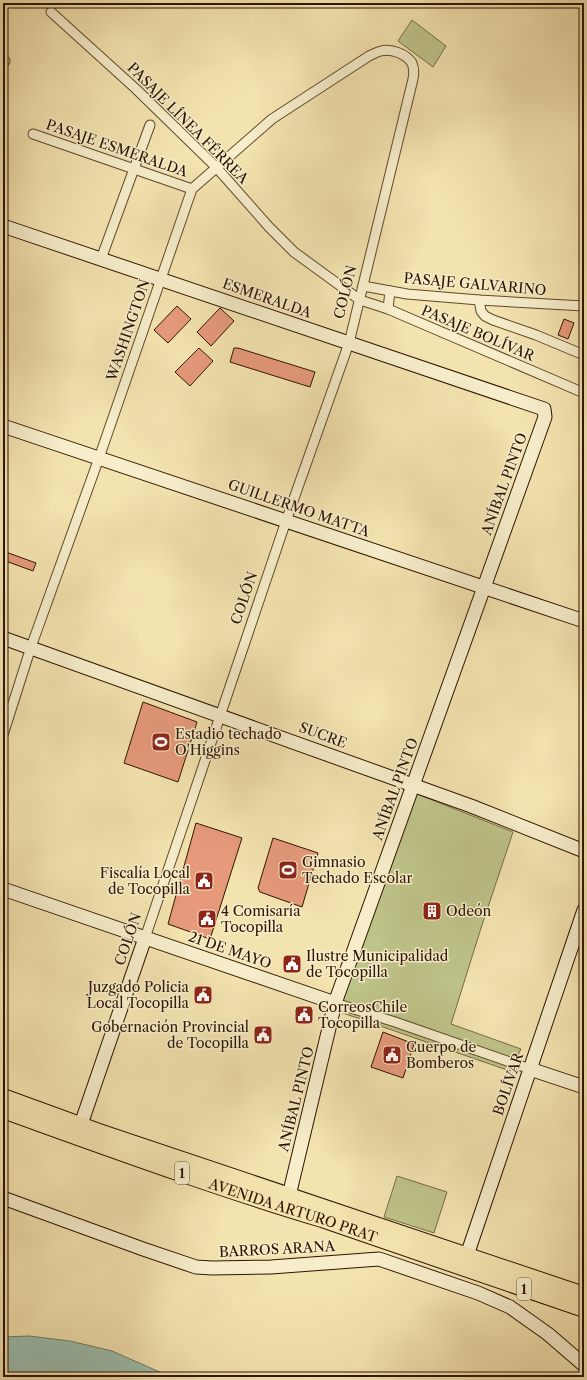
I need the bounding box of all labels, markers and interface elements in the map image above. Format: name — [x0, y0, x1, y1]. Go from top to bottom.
street label: PASAJE LÍNEA FÉRREA — [124, 58, 254, 188]
street label: PASAJE ESMERALDA — [44, 115, 191, 181]
street label: COLÓN — [329, 263, 360, 321]
street label: PASAJE GALVARINO — [403, 269, 547, 299]
street label: ESMERALDA — [220, 274, 314, 322]
street label: WASHINGTON — [102, 276, 154, 384]
street label: PASAJE BOLÍVAR — [419, 300, 538, 365]
street label: ANÍBAL PINTO — [476, 430, 531, 539]
street label: GUILLERMO MATTA — [226, 475, 373, 541]
street label: COLÓN — [226, 569, 262, 627]
street label: SUCRE — [297, 718, 349, 752]
place label: Estadio techado O'Higgins — [175, 725, 282, 759]
sports icon: Estadio techado O'Higgins — [150, 731, 172, 753]
street label: ANÍBAL PINTO — [367, 735, 422, 844]
place label: Gimnasio Techado Escolar — [302, 853, 413, 887]
sports icon: Gimnasio Techado Escolar — [277, 859, 299, 881]
place label: Fiscalía Local de Tocopilla — [100, 864, 191, 898]
public building icon: Fiscalía Local de Tocopilla — [193, 870, 215, 892]
building icon: Odeón — [421, 900, 443, 922]
place label: 4 Comisaría Tocopilla — [221, 902, 301, 936]
place label: Odeón — [446, 902, 492, 920]
public building icon: 4 Comisaría Tocopilla — [196, 908, 218, 930]
street label: COLÓN — [110, 910, 146, 968]
street label: 21 DE MAYO — [186, 927, 274, 973]
place label: Ilustre Municipalidad de Tocopilla — [306, 947, 449, 981]
public building icon: Ilustre Municipalidad de Tocopilla — [281, 953, 303, 975]
place label: Juzgado Policia Local Tocopilla — [86, 978, 190, 1012]
public building icon: Juzgado Policia Local Tocopilla — [192, 984, 214, 1006]
place label: CorreosChile Tocopilla — [318, 998, 407, 1032]
public building icon: CorreosChile Tocopilla — [293, 1004, 315, 1026]
place label: Gobernación Provincial de Tocopilla — [91, 1018, 250, 1052]
public building icon: Gobernación Provincial de Tocopilla — [252, 1024, 274, 1046]
place label: Cuerpo de Bomberos — [406, 1038, 477, 1072]
street label: ANÍBAL PINTO — [273, 1044, 318, 1154]
public building icon: Cuerpo de Bomberos — [381, 1044, 403, 1066]
street label: BOLÍVAR — [488, 1049, 527, 1118]
road number: 1 — [175, 1162, 189, 1184]
street label: AVENIDA ARTURO PRAT — [206, 1174, 380, 1246]
street label: BARROS ARANA — [218, 1237, 336, 1261]
road number: 1 — [517, 1278, 531, 1300]

